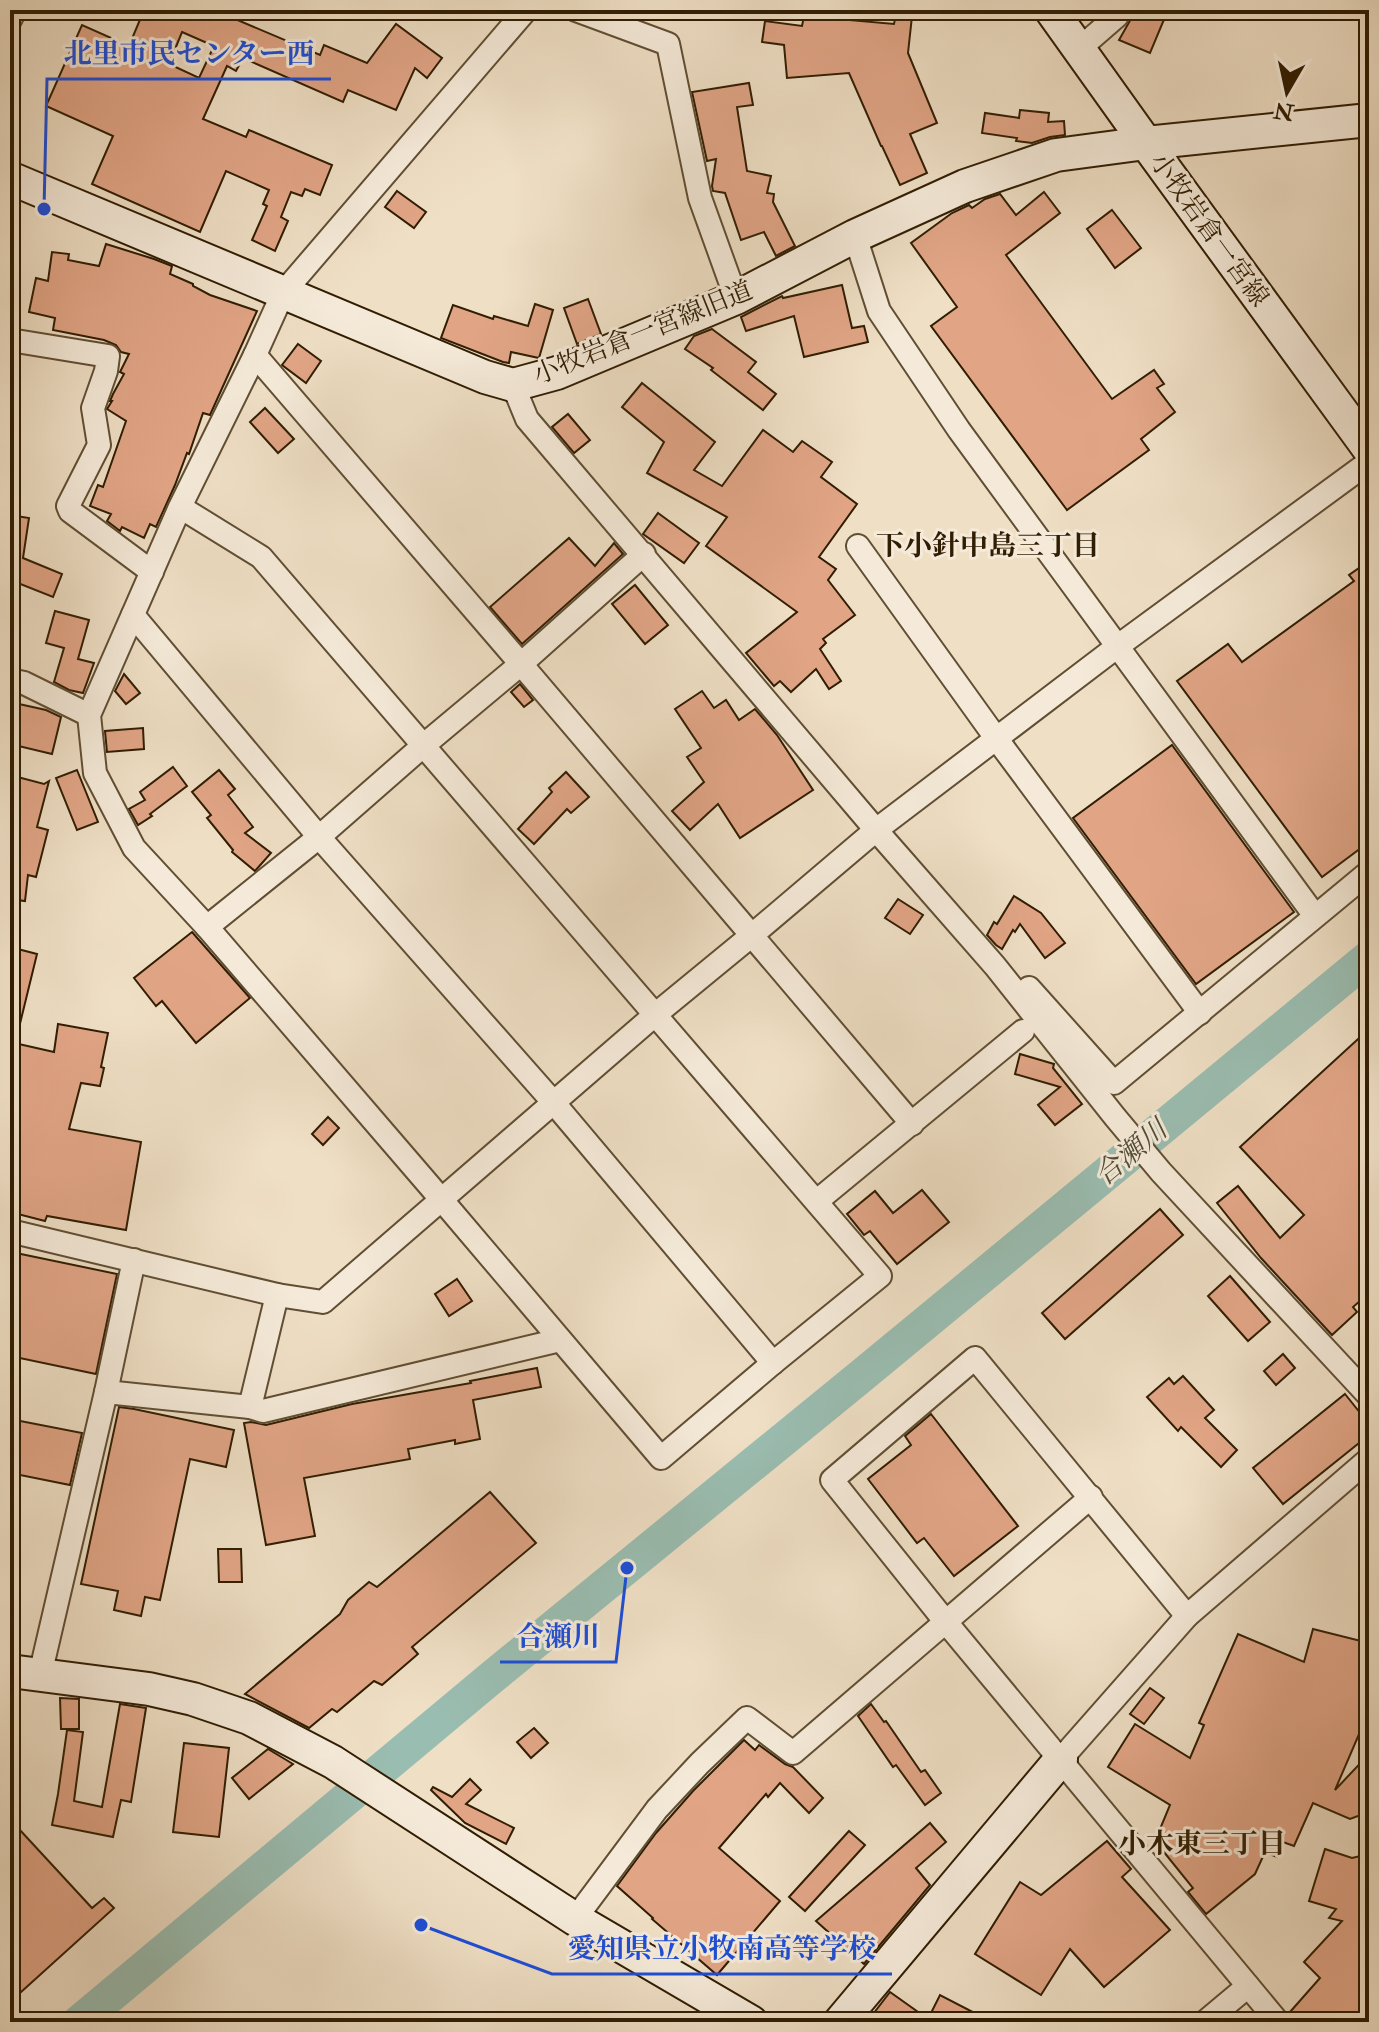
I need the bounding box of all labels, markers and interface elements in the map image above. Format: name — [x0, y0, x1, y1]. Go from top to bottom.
callout: 北里市民センター西 — [47, 27, 331, 79]
text: 北里市民センター西 — [64, 37, 314, 72]
north arrow — [1247, 52, 1327, 132]
text: N — [1272, 95, 1297, 126]
street label: 小牧岩倉一宮線 — [1143, 147, 1275, 313]
street label: 小牧岩倉一宮線旧道 — [529, 274, 757, 392]
district label: 下小針中島三丁目 — [876, 529, 1100, 564]
water label: 合瀬川 — [1088, 1111, 1177, 1193]
callout: 合瀬川 — [500, 1610, 616, 1662]
text: 合瀬川 — [516, 1620, 600, 1655]
district label: 小木東三丁目 — [1118, 1827, 1286, 1862]
callout: 愛知県立小牧南高等学校 — [552, 1922, 892, 1974]
text: 愛知県立小牧南高等学校 — [568, 1932, 876, 1967]

